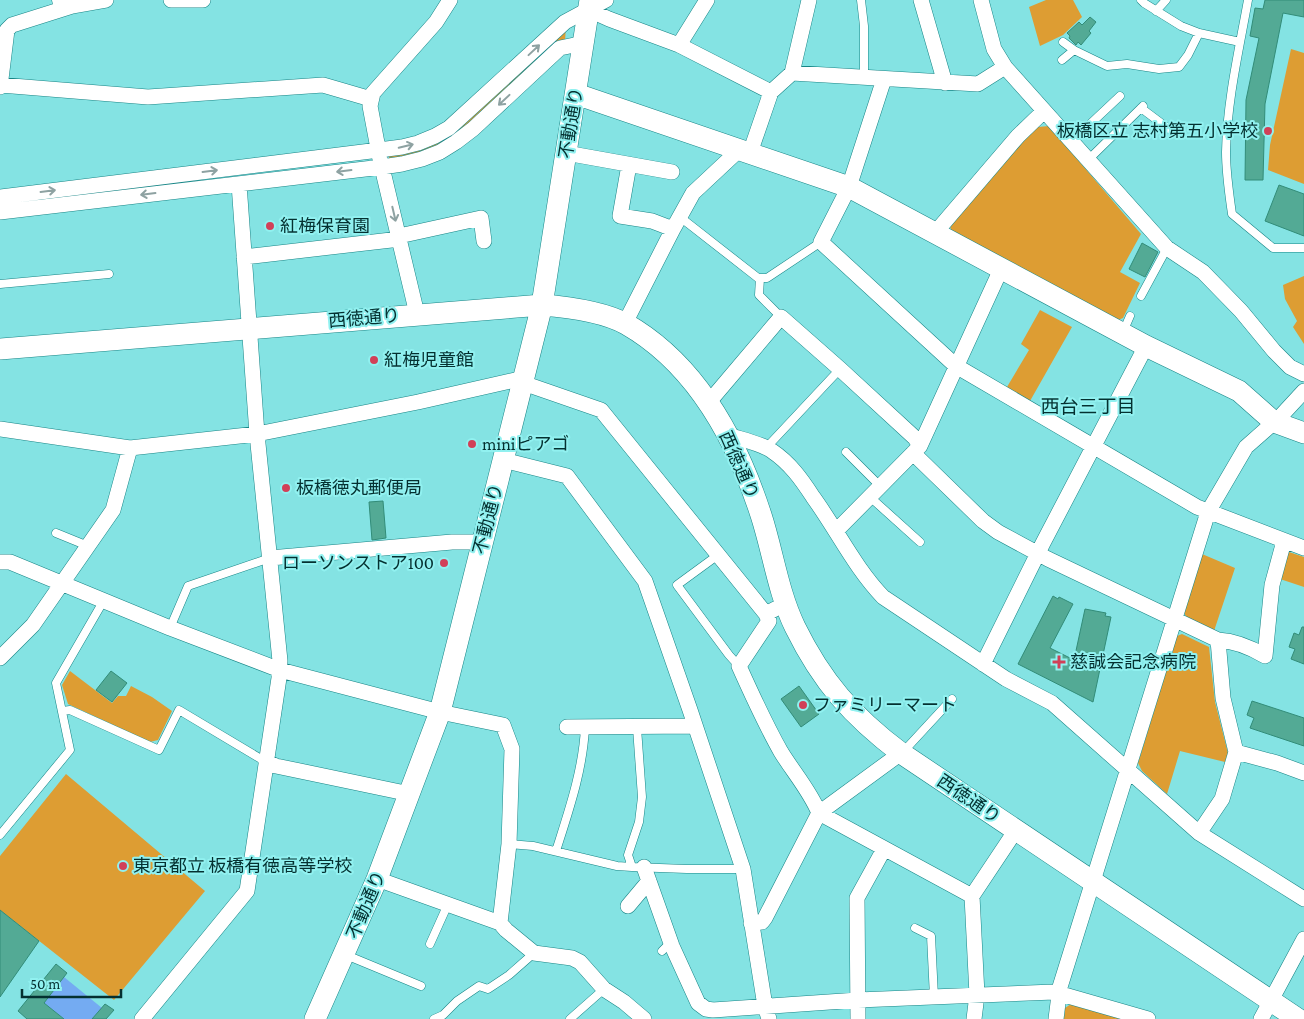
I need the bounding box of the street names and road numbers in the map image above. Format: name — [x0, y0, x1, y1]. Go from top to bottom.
street label: 不動通り — [555, 86, 587, 160]
street label: 西徳通り — [327, 305, 401, 331]
street label: 西徳通り — [715, 428, 763, 502]
street label: 不動通り — [470, 482, 506, 556]
street label: 西徳通り — [934, 771, 1004, 827]
street label: 不動通り — [343, 868, 389, 942]

